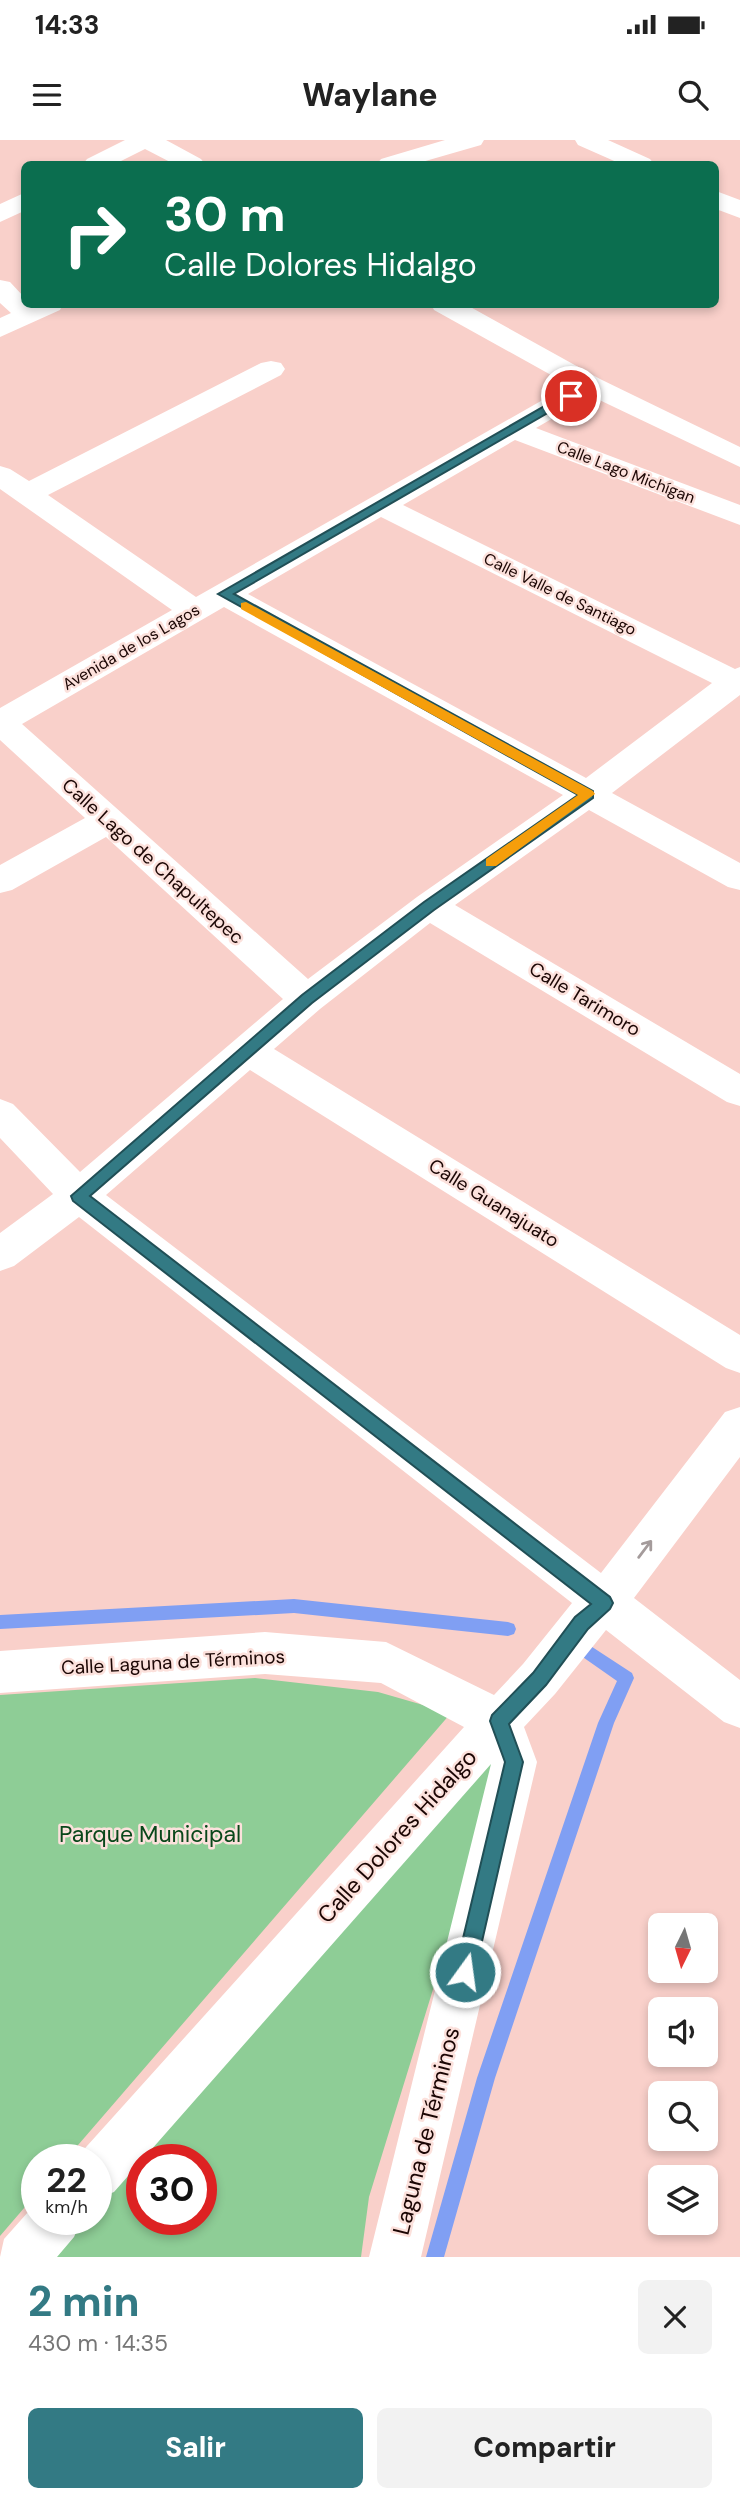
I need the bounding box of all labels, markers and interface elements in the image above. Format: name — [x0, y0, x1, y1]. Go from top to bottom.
text: 14:33 — [35, 8, 99, 42]
text: Waylane — [302, 74, 438, 116]
icon: menu — [28, 76, 66, 114]
icon: search — [674, 76, 712, 114]
text: 30 m — [164, 182, 286, 246]
icon: right — [49, 189, 140, 280]
text: Calle Dolores Hidalgo — [164, 244, 477, 286]
pin — [541, 366, 601, 426]
icon: arrive — [552, 377, 590, 415]
street label: Calle Lago Michígan — [554, 436, 698, 508]
street label: Calle Valle de Santiago — [480, 548, 640, 640]
street label: Avenida de los Lagos — [59, 599, 203, 695]
street label: Calle Lago de Chapultepec — [57, 773, 249, 949]
street label: Calle Tarimoro — [525, 956, 645, 1042]
street label: Calle Guanajuato — [424, 1153, 564, 1253]
one-way arrow — [638, 1540, 653, 1559]
street label: Calle Laguna de Términos — [60, 1644, 286, 1680]
street label: Calle Dolores Hidalgo — [311, 1742, 483, 1930]
park label: Parque Municipal — [59, 1819, 241, 1849]
north arrow — [648, 1913, 718, 1983]
map controls — [648, 1913, 718, 2235]
position arrow — [428, 1935, 502, 2009]
button: sound — [648, 1997, 718, 2067]
street label: Laguna de Términos — [386, 2024, 466, 2238]
button: search — [648, 2081, 718, 2151]
speed limit sign: 30 — [126, 2144, 217, 2235]
text: 22 — [46, 2157, 87, 2203]
button: layers — [648, 2165, 718, 2235]
text: km/h — [45, 2195, 88, 2219]
text: 2 min — [28, 2274, 139, 2329]
button: close — [638, 2280, 712, 2354]
text: 430 m · 14:35 — [28, 2328, 168, 2358]
button: Salir — [28, 2408, 363, 2488]
button: Compartir — [377, 2408, 712, 2488]

